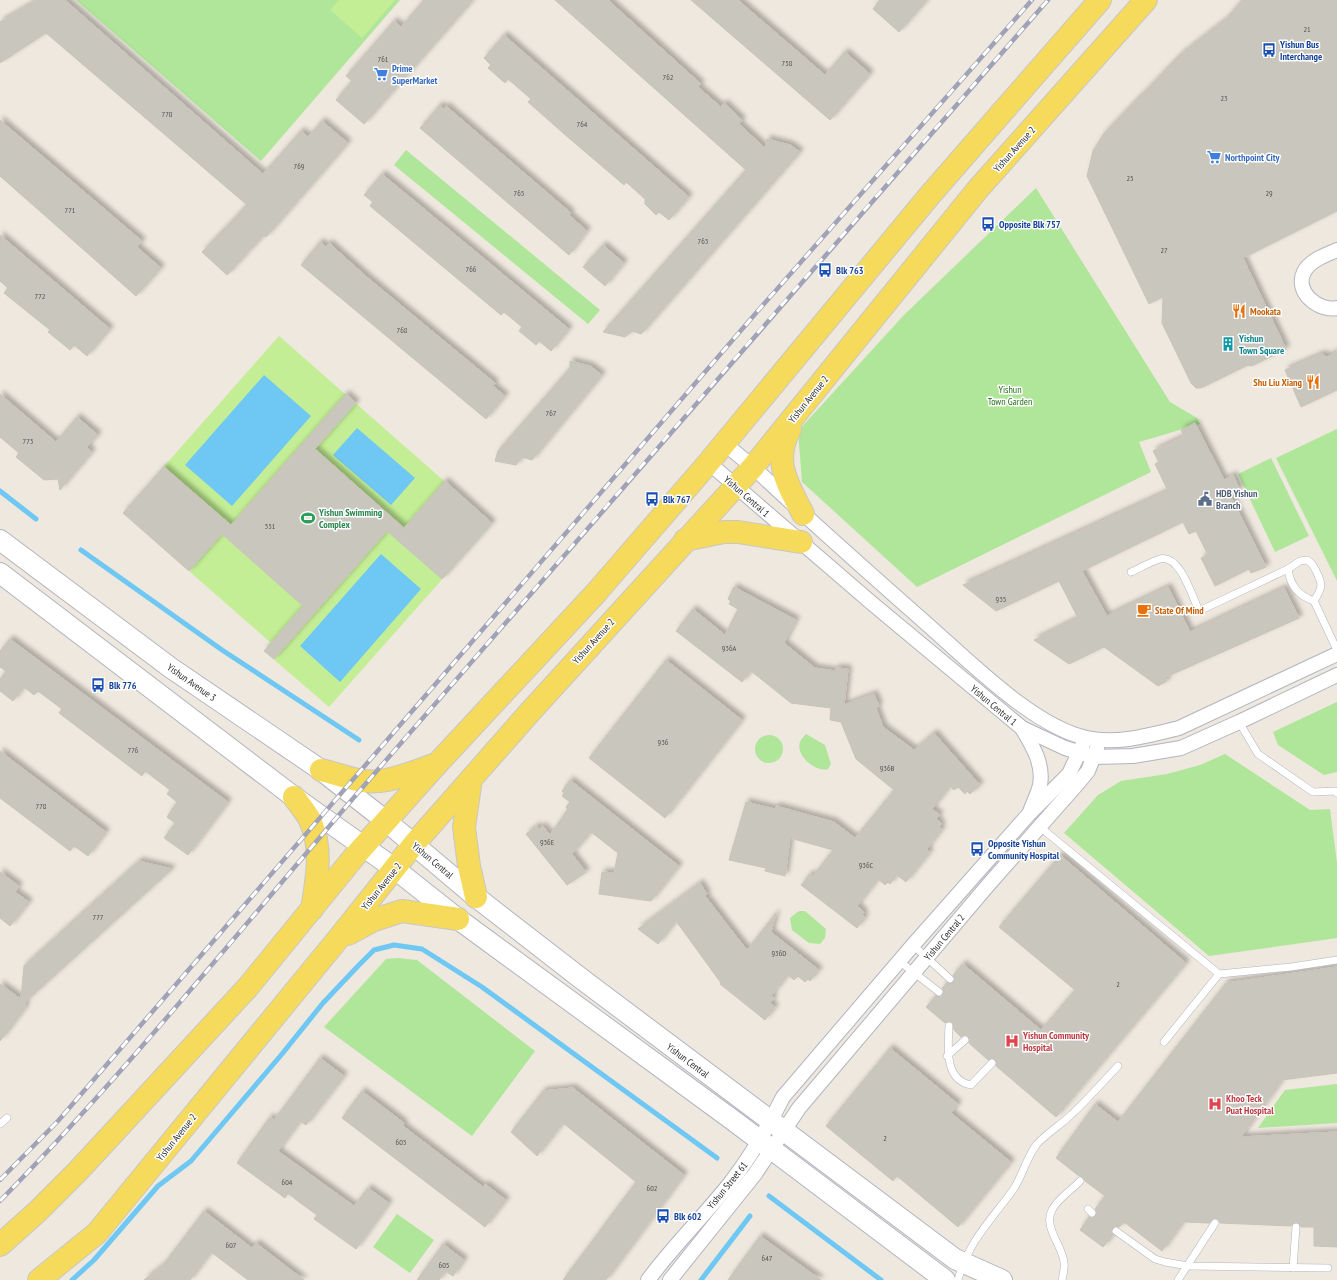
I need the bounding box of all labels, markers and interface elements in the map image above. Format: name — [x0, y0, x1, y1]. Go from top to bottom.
house number: 21 — [1303, 24, 1311, 34]
place label: Yishun Bus Interchange — [1279, 38, 1322, 63]
bus stop icon: Yishun Bus Interchange — [1261, 42, 1277, 58]
house number: 761 — [378, 54, 389, 64]
house number: 758 — [782, 58, 793, 68]
place label: Prime SuperMarket — [392, 62, 438, 87]
supermarket icon: Prime SuperMarket — [373, 66, 389, 82]
house number: 762 — [663, 72, 674, 82]
house number: 23 — [1220, 93, 1228, 103]
house number: 770 — [162, 109, 173, 119]
house number: 764 — [577, 119, 588, 129]
street label: Yishun Avenue 2 — [990, 124, 1038, 175]
supermarket icon: Northpoint City — [1206, 149, 1222, 165]
place label: Northpoint City — [1225, 151, 1280, 164]
house number: 769 — [294, 161, 305, 171]
house number: 25 — [1126, 173, 1134, 183]
house number: 765 — [514, 188, 524, 198]
house number: 29 — [1265, 188, 1273, 198]
house number: 771 — [65, 205, 76, 215]
bus stop icon: Opposite Blk 757 — [980, 216, 996, 232]
place label: Opposite Blk 757 — [999, 218, 1061, 231]
house number: 763 — [698, 236, 709, 246]
house number: 27 — [1160, 245, 1168, 255]
bus stop icon: Blk 763 — [817, 262, 833, 278]
house number: 766 — [466, 264, 477, 274]
place label: Blk 763 — [836, 264, 864, 277]
house number: 772 — [35, 291, 46, 301]
restaurant icon: Mookata — [1231, 303, 1247, 319]
place label: Mookata — [1250, 305, 1281, 318]
house number: 768 — [397, 325, 408, 335]
place label: Yishun Town Square — [1238, 332, 1284, 357]
building icon: Yishun Town Square — [1220, 336, 1236, 352]
street label: Yishun Avenue 2 — [785, 373, 831, 426]
restaurant icon: Shu Liu Xiang — [1305, 374, 1321, 390]
place label: Shu Liu Xiang — [1253, 376, 1303, 389]
park label: Yishun Town Garden — [988, 383, 1032, 408]
house number: 767 — [546, 408, 557, 418]
house number: 773 — [23, 436, 34, 446]
street label: Yishun Central 1 — [721, 473, 772, 520]
place label: HDB Yishun Branch — [1216, 487, 1258, 512]
bus stop icon: Blk 767 — [644, 491, 660, 507]
public building icon: HDB Yishun Branch — [1197, 491, 1213, 507]
place label: Blk 767 — [663, 493, 691, 506]
place label: Yishun Swimming Complex — [318, 506, 383, 531]
sports icon: Yishun Swimming Complex — [300, 510, 316, 526]
house number: 351 — [265, 521, 276, 531]
house number: 935 — [996, 594, 1006, 604]
cafe icon: State Of Mind — [1136, 602, 1152, 618]
place label: State Of Mind — [1155, 604, 1204, 617]
street label: Yishun Avenue 2 — [569, 616, 617, 667]
house number: 936A — [722, 643, 737, 653]
street label: Yishun Avenue 3 — [165, 661, 219, 704]
bus stop icon: Blk 776 — [90, 677, 106, 693]
place label: Blk 776 — [109, 679, 137, 692]
street label: Yishun Central 1 — [968, 682, 1020, 729]
house number: 936 — [658, 737, 669, 747]
house number: 776 — [128, 745, 139, 755]
house number: 936B — [880, 763, 895, 773]
house number: 778 — [36, 801, 47, 811]
house number: 936E — [540, 837, 555, 847]
place label: Opposite Yishun Community Hospital — [988, 837, 1060, 862]
street label: Yishun Central — [409, 839, 457, 882]
bus stop icon: Opposite Yishun Community Hospital — [969, 841, 985, 857]
street label: Yishun Avenue 2 — [358, 860, 404, 913]
house number: 936C — [859, 860, 874, 870]
street label: Yishun Central 2 — [921, 911, 968, 963]
house number: 777 — [93, 912, 104, 922]
house number: 936D — [772, 948, 787, 958]
house number: 2 — [1116, 979, 1120, 989]
place label: Yishun Community Hospital — [1022, 1029, 1090, 1054]
hospital icon: Yishun Community Hospital — [1004, 1033, 1020, 1049]
street label: Yishun Central — [664, 1040, 712, 1081]
place label: Khoo Teck Puat Hospital — [1226, 1092, 1274, 1117]
hospital icon: Khoo Teck Puat Hospital — [1207, 1096, 1223, 1112]
street label: Yishun Avenue 2 — [153, 1111, 199, 1164]
house number: 2 — [883, 1133, 887, 1143]
house number: 603 — [396, 1137, 407, 1147]
street label: Yishun Street 61 — [704, 1159, 750, 1212]
house number: 604 — [282, 1177, 293, 1187]
house number: 602 — [647, 1183, 658, 1193]
bus stop icon: Blk 602 — [655, 1208, 671, 1224]
place label: Blk 602 — [674, 1210, 702, 1223]
house number: 607 — [226, 1240, 237, 1250]
house number: 647 — [762, 1253, 773, 1263]
house number: 605 — [439, 1260, 449, 1270]

